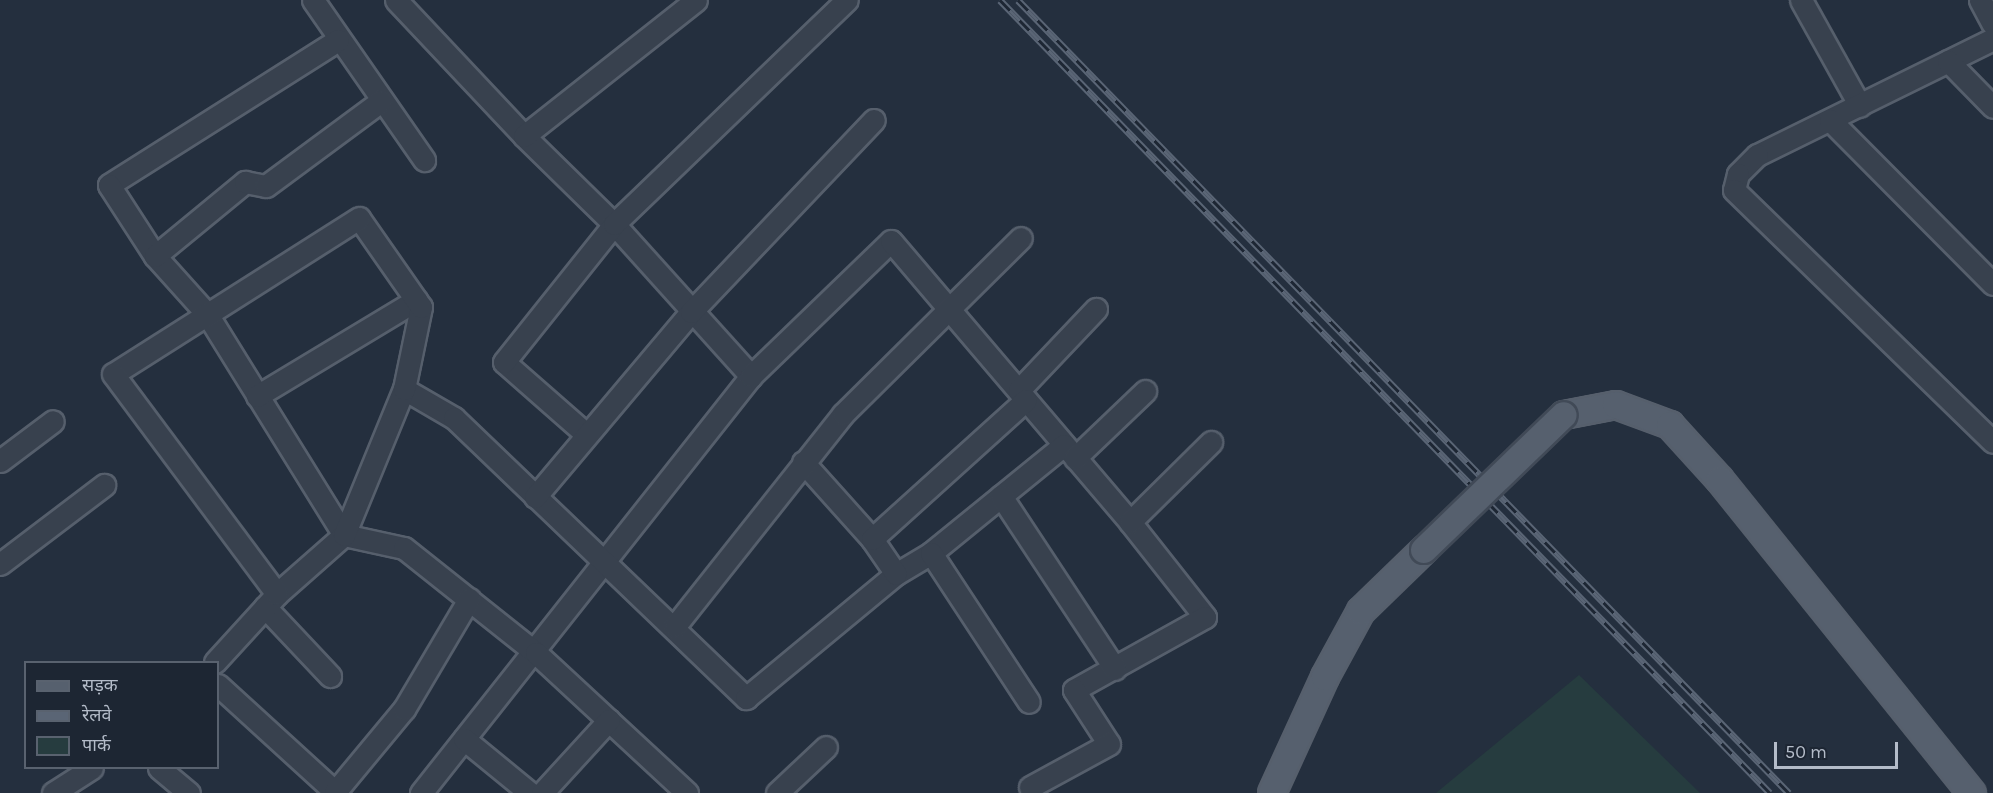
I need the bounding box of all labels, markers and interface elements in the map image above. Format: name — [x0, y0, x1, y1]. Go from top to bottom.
legend — [24, 661, 219, 769]
text: सड़क — [82, 674, 118, 696]
text: रेलवे — [82, 704, 112, 726]
scale bar — [1777, 730, 1902, 768]
text: पार्क — [82, 734, 111, 756]
text: 50 m — [1785, 741, 1827, 763]

